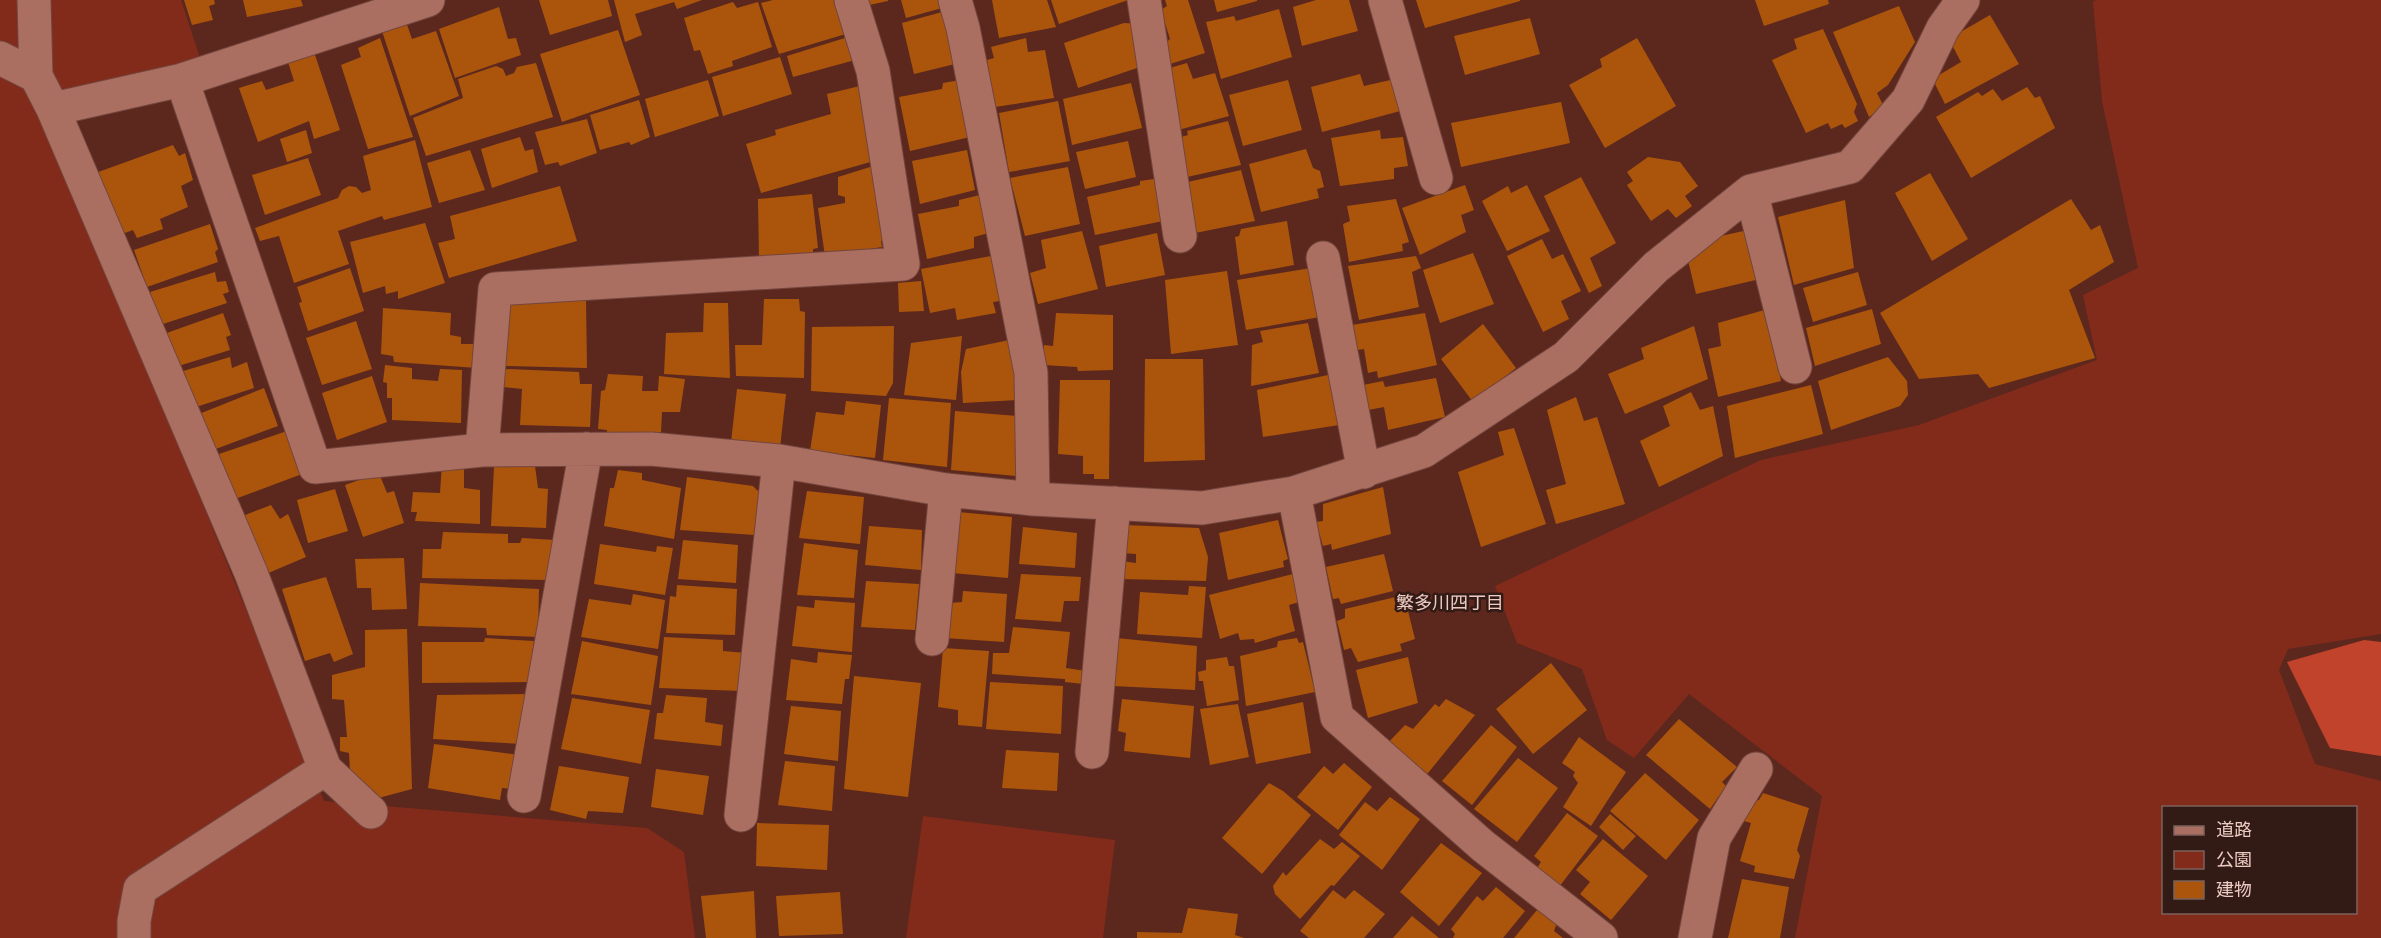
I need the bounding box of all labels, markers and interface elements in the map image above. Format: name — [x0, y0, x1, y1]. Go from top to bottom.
district label: 繁多川四丁目 — [1396, 592, 1504, 614]
legend — [2162, 806, 2357, 914]
text: 道路 — [2216, 819, 2252, 841]
text: 公園 — [2216, 849, 2252, 871]
text: 建物 — [2216, 879, 2252, 901]

